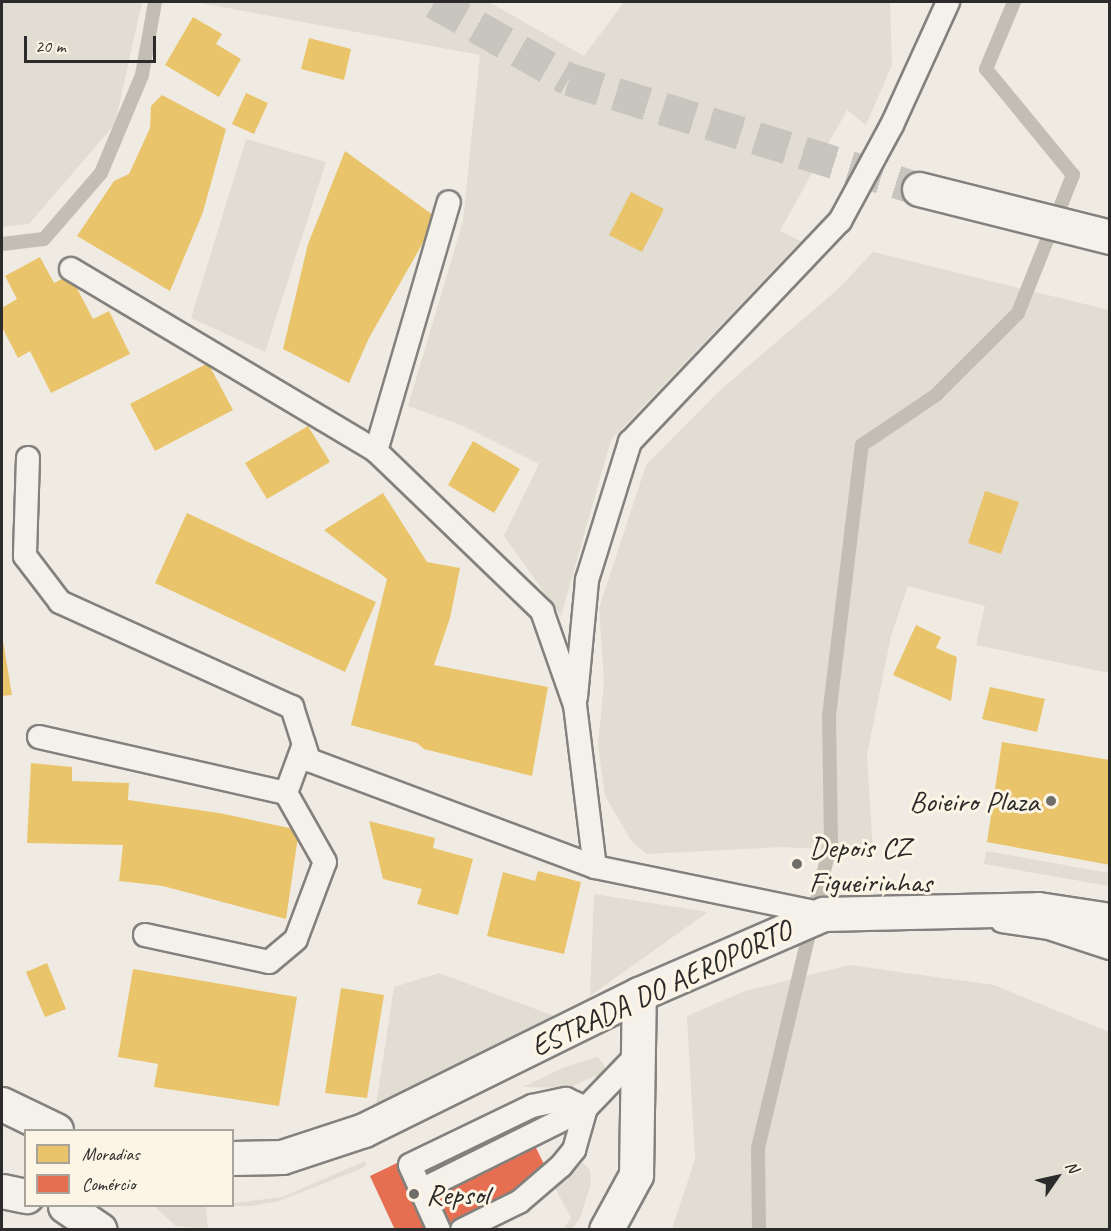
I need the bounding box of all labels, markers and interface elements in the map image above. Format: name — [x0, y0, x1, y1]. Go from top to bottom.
scale bar — [27, 24, 159, 62]
text: 20 m — [35, 35, 66, 57]
place label: Boieiro Plaza — [909, 783, 1039, 819]
marker: Boieiro Plaza — [1044, 794, 1058, 808]
place label: Depois CZ Figueirinhas — [809, 829, 932, 900]
marker: Depois CZ Figueirinhas — [790, 857, 804, 871]
street label: ESTRADA DO AEROPORTO — [525, 912, 797, 1064]
legend — [24, 1129, 234, 1207]
text: Moradias — [82, 1143, 139, 1165]
north arrow — [1027, 1147, 1087, 1207]
text: N — [1061, 1157, 1083, 1177]
text: Comércio — [82, 1173, 135, 1195]
place label: Repsol — [426, 1176, 489, 1212]
marker: Repsol — [407, 1187, 421, 1201]

